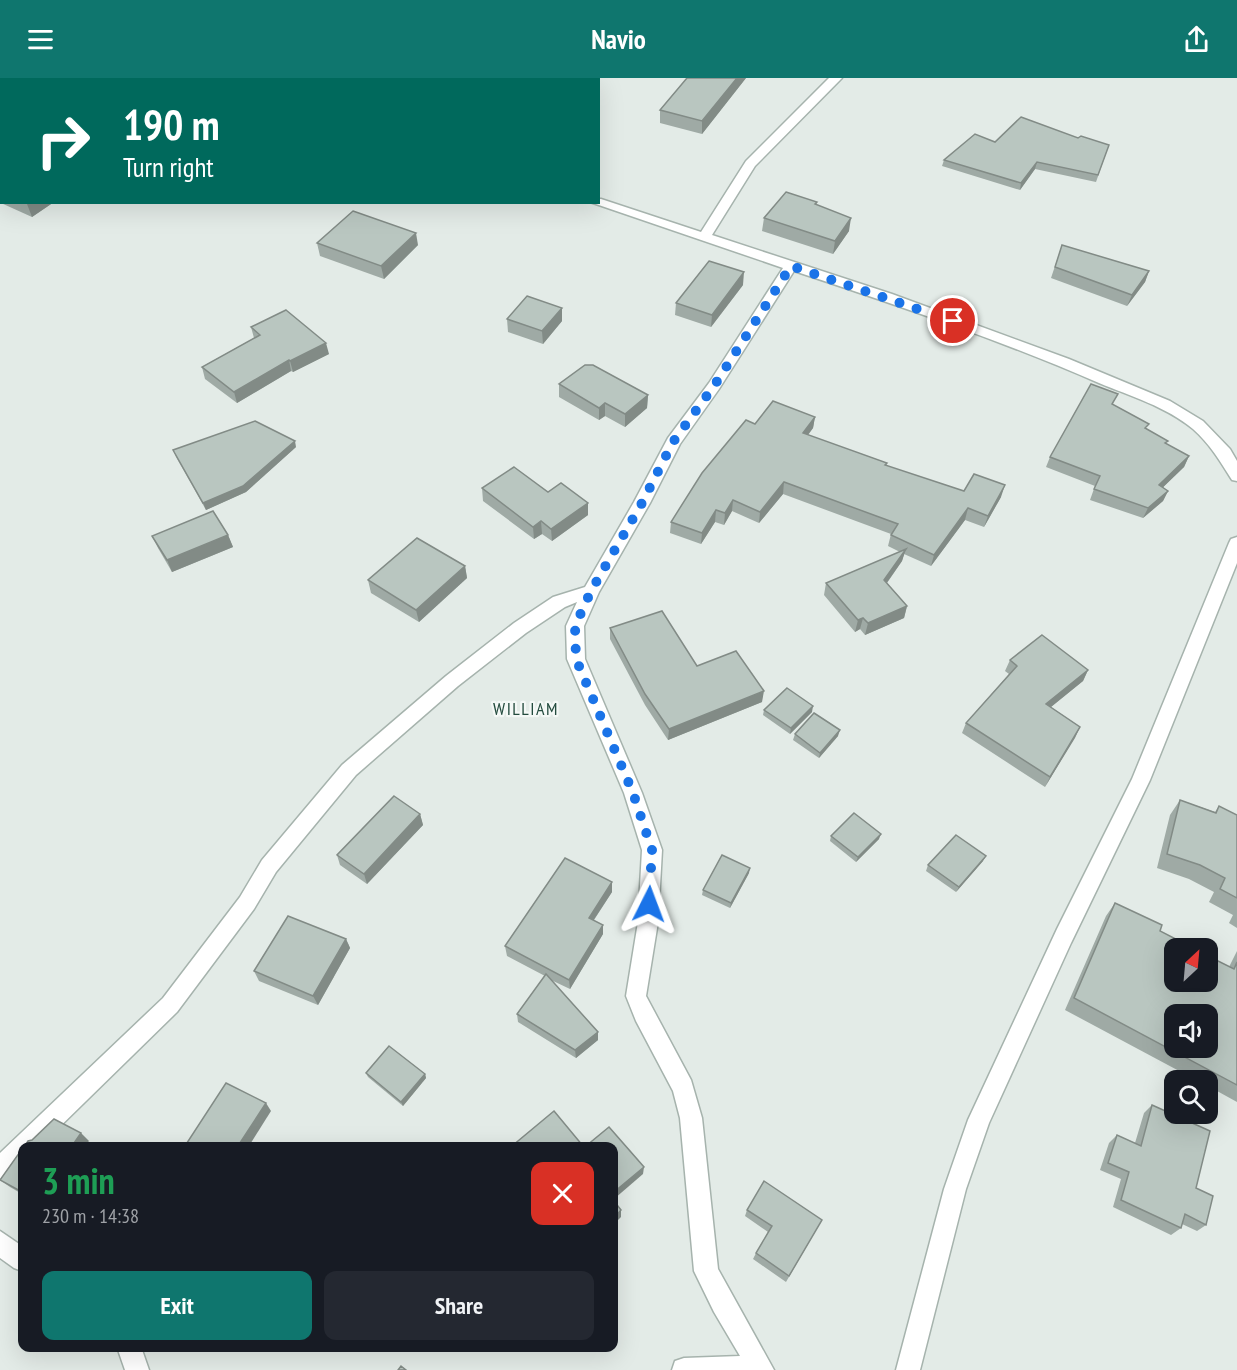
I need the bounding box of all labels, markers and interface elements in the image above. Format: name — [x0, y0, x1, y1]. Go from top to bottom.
text: Navio — [591, 22, 646, 56]
icon: menu — [24, 23, 57, 56]
icon: share — [1180, 23, 1213, 56]
text: 190 m — [123, 97, 220, 152]
icon: right — [24, 102, 102, 180]
text: Turn right — [123, 150, 214, 184]
pin — [927, 295, 978, 346]
icon: arrive — [936, 304, 969, 337]
district label: WILLIAM — [493, 697, 559, 720]
position arrow — [617, 872, 681, 936]
north arrow — [1164, 938, 1218, 992]
map controls — [1164, 938, 1218, 1124]
button: sound — [1164, 1004, 1218, 1058]
button: search — [1164, 1070, 1218, 1124]
text: 3 min — [42, 1157, 115, 1204]
button: close — [531, 1162, 594, 1225]
text: 230 m · 14:38 — [42, 1203, 139, 1229]
button: Exit — [42, 1271, 312, 1340]
button: Share — [324, 1271, 594, 1340]

